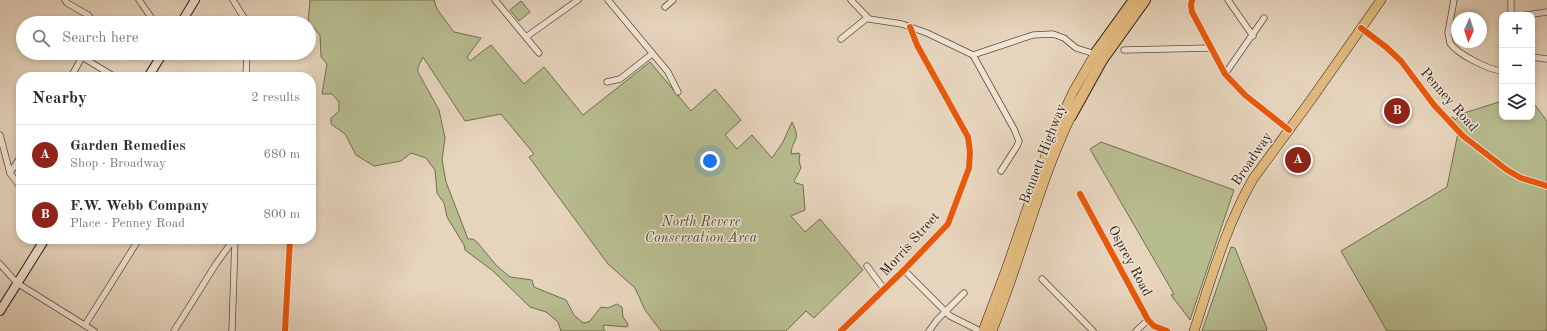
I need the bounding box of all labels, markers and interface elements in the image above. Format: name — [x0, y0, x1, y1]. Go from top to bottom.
north arrow — [1451, 12, 1487, 48]
map controls — [1499, 12, 1535, 120]
button: + — [1499, 12, 1535, 48]
search box — [16, 16, 316, 60]
icon: search — [30, 27, 52, 49]
text: Search here — [62, 31, 139, 46]
button: − — [1499, 48, 1535, 84]
street label: Penney Road — [1418, 65, 1480, 135]
button: layers — [1499, 84, 1535, 120]
text: Nearby — [32, 90, 87, 107]
text: 2 results — [251, 91, 300, 104]
pin: B — [1384, 96, 1410, 126]
street label: Bennett Highway — [1017, 102, 1069, 206]
street label: Broadway — [1229, 129, 1275, 188]
text: Garden Remedies — [70, 139, 186, 154]
pin: A — [1285, 145, 1311, 175]
text: A — [40, 148, 50, 161]
text: 680 m — [263, 148, 300, 161]
your location — [700, 151, 720, 171]
text: Shop · Broadway — [70, 157, 166, 170]
text: F.W. Webb Company — [70, 199, 209, 214]
text: B — [40, 208, 50, 221]
text: 800 m — [263, 208, 300, 221]
street label: Morris Street — [878, 209, 942, 279]
park label: North Revere Conservation Area — [645, 215, 758, 245]
text: Place · Penney Road — [70, 217, 185, 230]
street label: Osprey Road — [1106, 223, 1154, 299]

